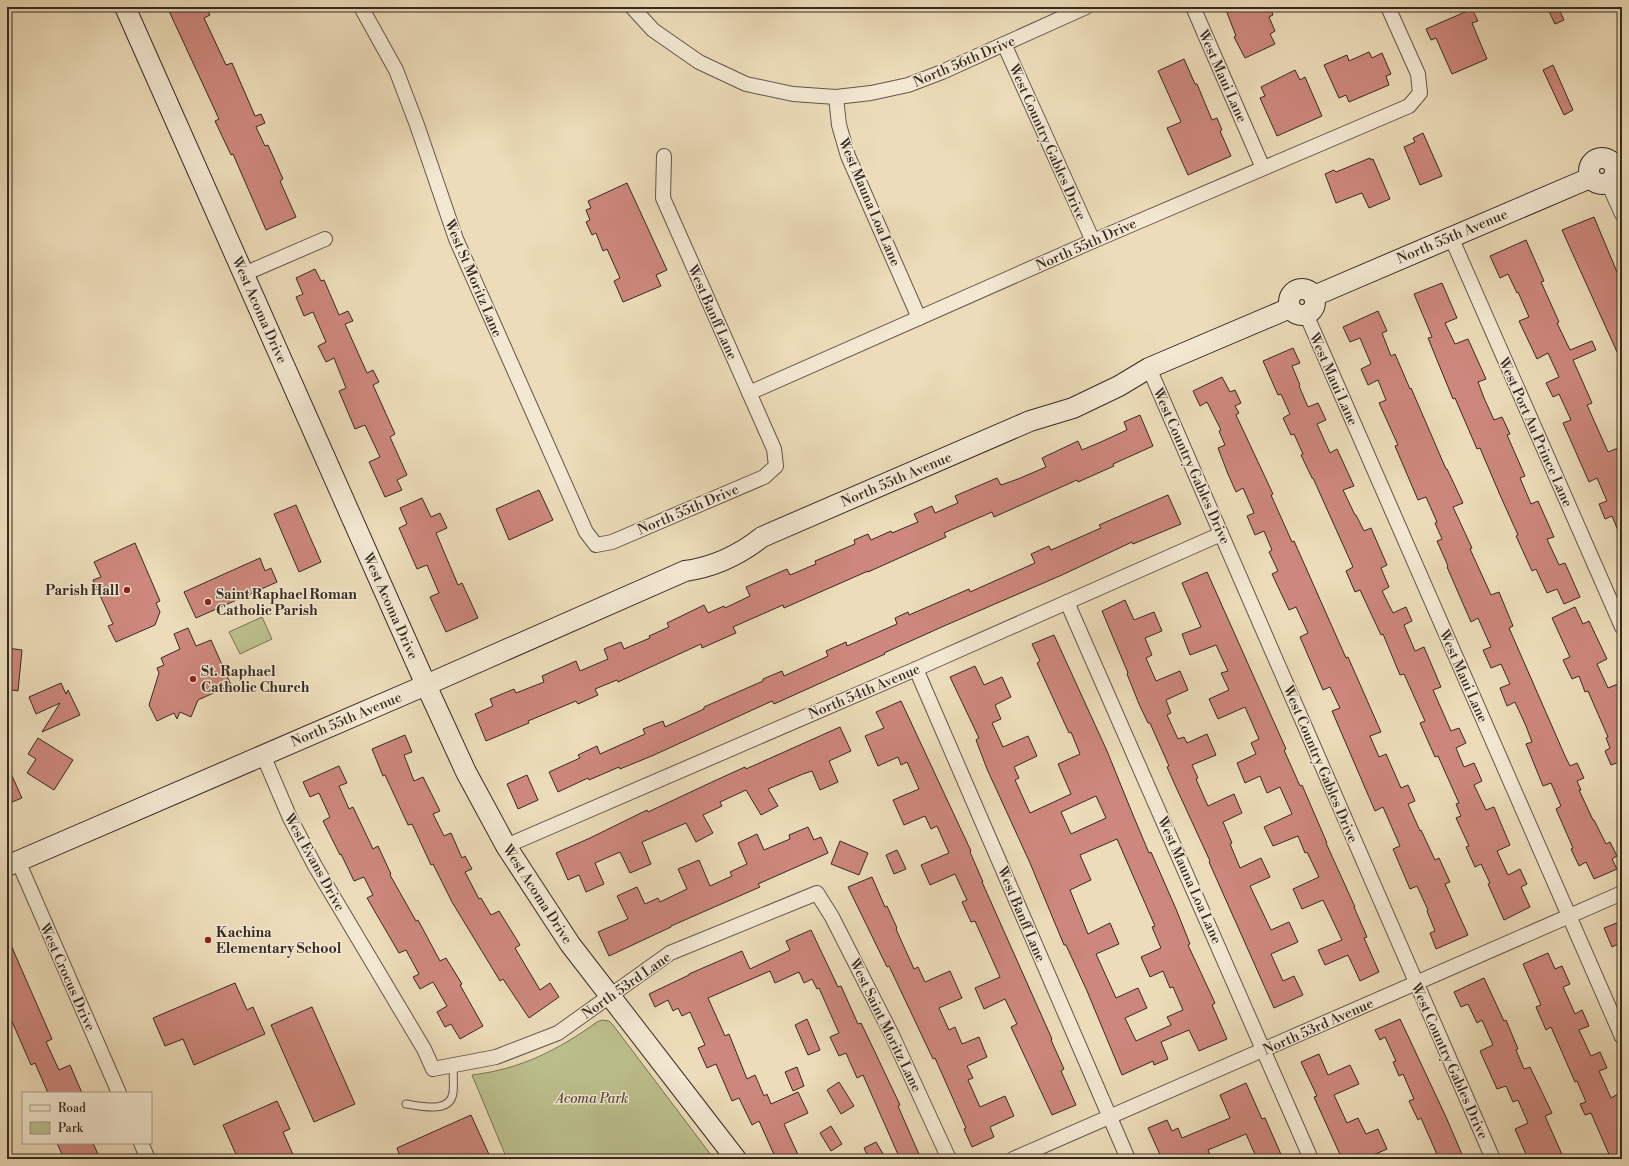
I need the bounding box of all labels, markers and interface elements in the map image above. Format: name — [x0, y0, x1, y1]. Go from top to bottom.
street label: West Maui Lane — [1193, 26, 1251, 126]
street label: North 56th Drive — [911, 32, 1018, 92]
street label: West Country Gables Drive — [1004, 61, 1090, 223]
street label: West Mauna Loa Lane — [834, 135, 904, 269]
street label: North 55th Avenue — [1394, 205, 1511, 268]
street label: North 55th Drive — [1033, 215, 1140, 275]
street label: West St Moritz Lane — [440, 216, 506, 340]
street label: West Acoma Drive — [227, 253, 291, 367]
street label: West Banff Lane — [683, 261, 741, 363]
street label: West Maui Lane — [1304, 329, 1362, 429]
street label: West Port Au Prince Lane — [1494, 354, 1576, 510]
street label: West Country Gables Drive — [1148, 385, 1234, 547]
street label: North 55th Avenue — [838, 448, 955, 511]
street label: North 55th Drive — [635, 480, 742, 539]
street label: West Acoma Drive — [358, 549, 422, 663]
place label: Parish Hall — [45, 582, 119, 600]
marker: Parish Hall — [122, 585, 132, 595]
place label: Saint Raphael Roman Catholic Parish — [216, 586, 357, 620]
marker: Saint Raphael Roman Catholic Parish — [203, 597, 213, 607]
street label: West Maui Lane — [1434, 626, 1492, 726]
street label: North 54th Avenue — [806, 660, 923, 724]
place label: St. Raphael Catholic Church — [201, 663, 310, 697]
marker: St. Raphael Catholic Church — [188, 674, 198, 684]
street label: West Country Gables Drive — [1278, 682, 1361, 846]
street label: North 55th Avenue — [288, 688, 405, 751]
street label: West Evans Drive — [279, 809, 348, 915]
street label: West Mauna Loa Lane — [1152, 813, 1225, 947]
street label: West Acoma Drive — [498, 841, 576, 948]
street label: West Banff Lane — [992, 863, 1049, 965]
street label: West Crocus Drive — [35, 920, 99, 1034]
place label: Kachina Elementary School — [216, 924, 342, 958]
marker: Kachina Elementary School — [203, 935, 213, 945]
street label: North 53rd Lane — [578, 948, 675, 1023]
street label: West Saint Moritz Lane — [845, 955, 925, 1095]
street label: West Country Gables Drive — [1406, 980, 1492, 1142]
street label: North 53rd Avenue — [1260, 994, 1377, 1059]
park label: Acoma Park — [554, 1090, 628, 1108]
legend — [22, 1092, 152, 1144]
text: Road — [58, 1101, 86, 1116]
text: Park — [58, 1121, 84, 1136]

